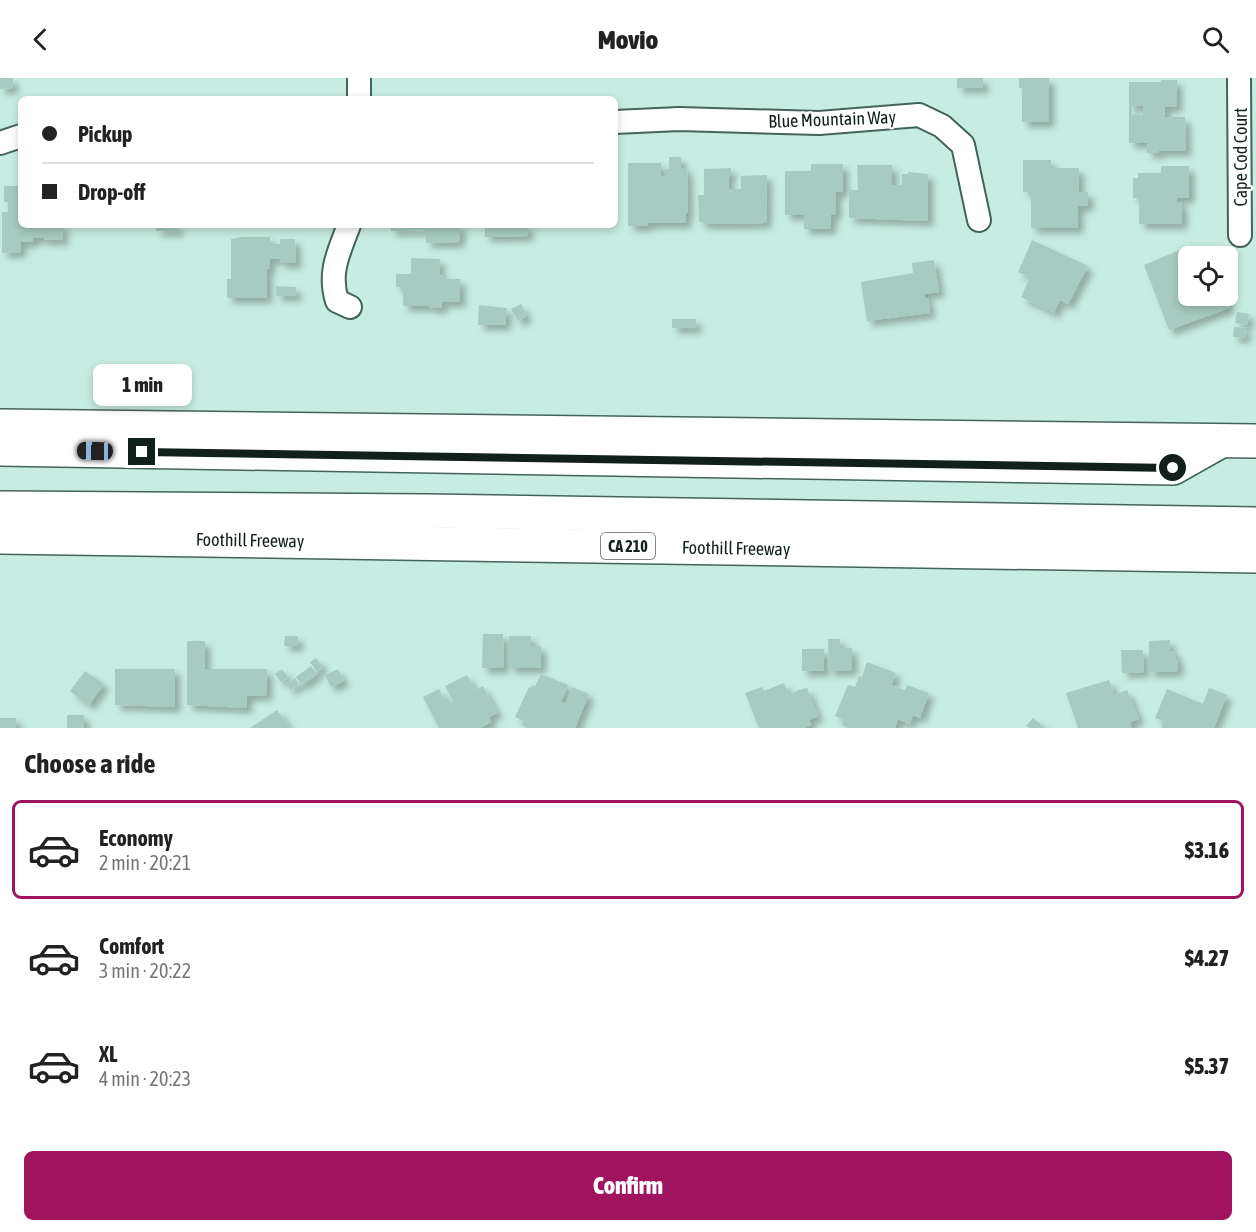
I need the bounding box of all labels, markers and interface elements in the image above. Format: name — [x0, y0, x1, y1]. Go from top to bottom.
icon: back — [24, 23, 57, 56]
icon: search — [1199, 23, 1232, 56]
text: Movio — [598, 24, 658, 55]
street label: Blue Mountain Way — [768, 106, 896, 132]
street label: Cape Cod Court — [1230, 108, 1251, 206]
text: Pickup — [78, 121, 133, 147]
text: Drop-off — [78, 179, 145, 205]
map controls — [1178, 246, 1238, 306]
button: locate — [1178, 246, 1238, 306]
callout: 1 min — [92, 365, 192, 407]
text: 1 min — [122, 373, 163, 396]
route end — [128, 438, 155, 465]
car — [77, 442, 113, 460]
route start — [1159, 454, 1186, 481]
street label: Foothill Freeway — [196, 529, 304, 551]
road number: CA 210 — [601, 533, 655, 559]
street label: Foothill Freeway — [682, 537, 790, 559]
text: Choose a ride — [24, 748, 156, 779]
icon: car — [27, 823, 81, 877]
text: Economy — [99, 825, 173, 851]
text: $3.16 — [1185, 837, 1229, 863]
text: 2 min · 20:21 — [99, 851, 191, 874]
icon: car — [27, 931, 81, 985]
text: Comfort — [99, 933, 164, 959]
text: $4.27 — [1185, 945, 1229, 971]
text: 3 min · 20:22 — [99, 959, 191, 982]
icon: car — [27, 1039, 81, 1093]
text: XL — [99, 1041, 117, 1067]
text: $5.37 — [1185, 1053, 1229, 1079]
text: 4 min · 20:23 — [99, 1067, 191, 1090]
button: Confirm — [24, 1151, 1232, 1220]

